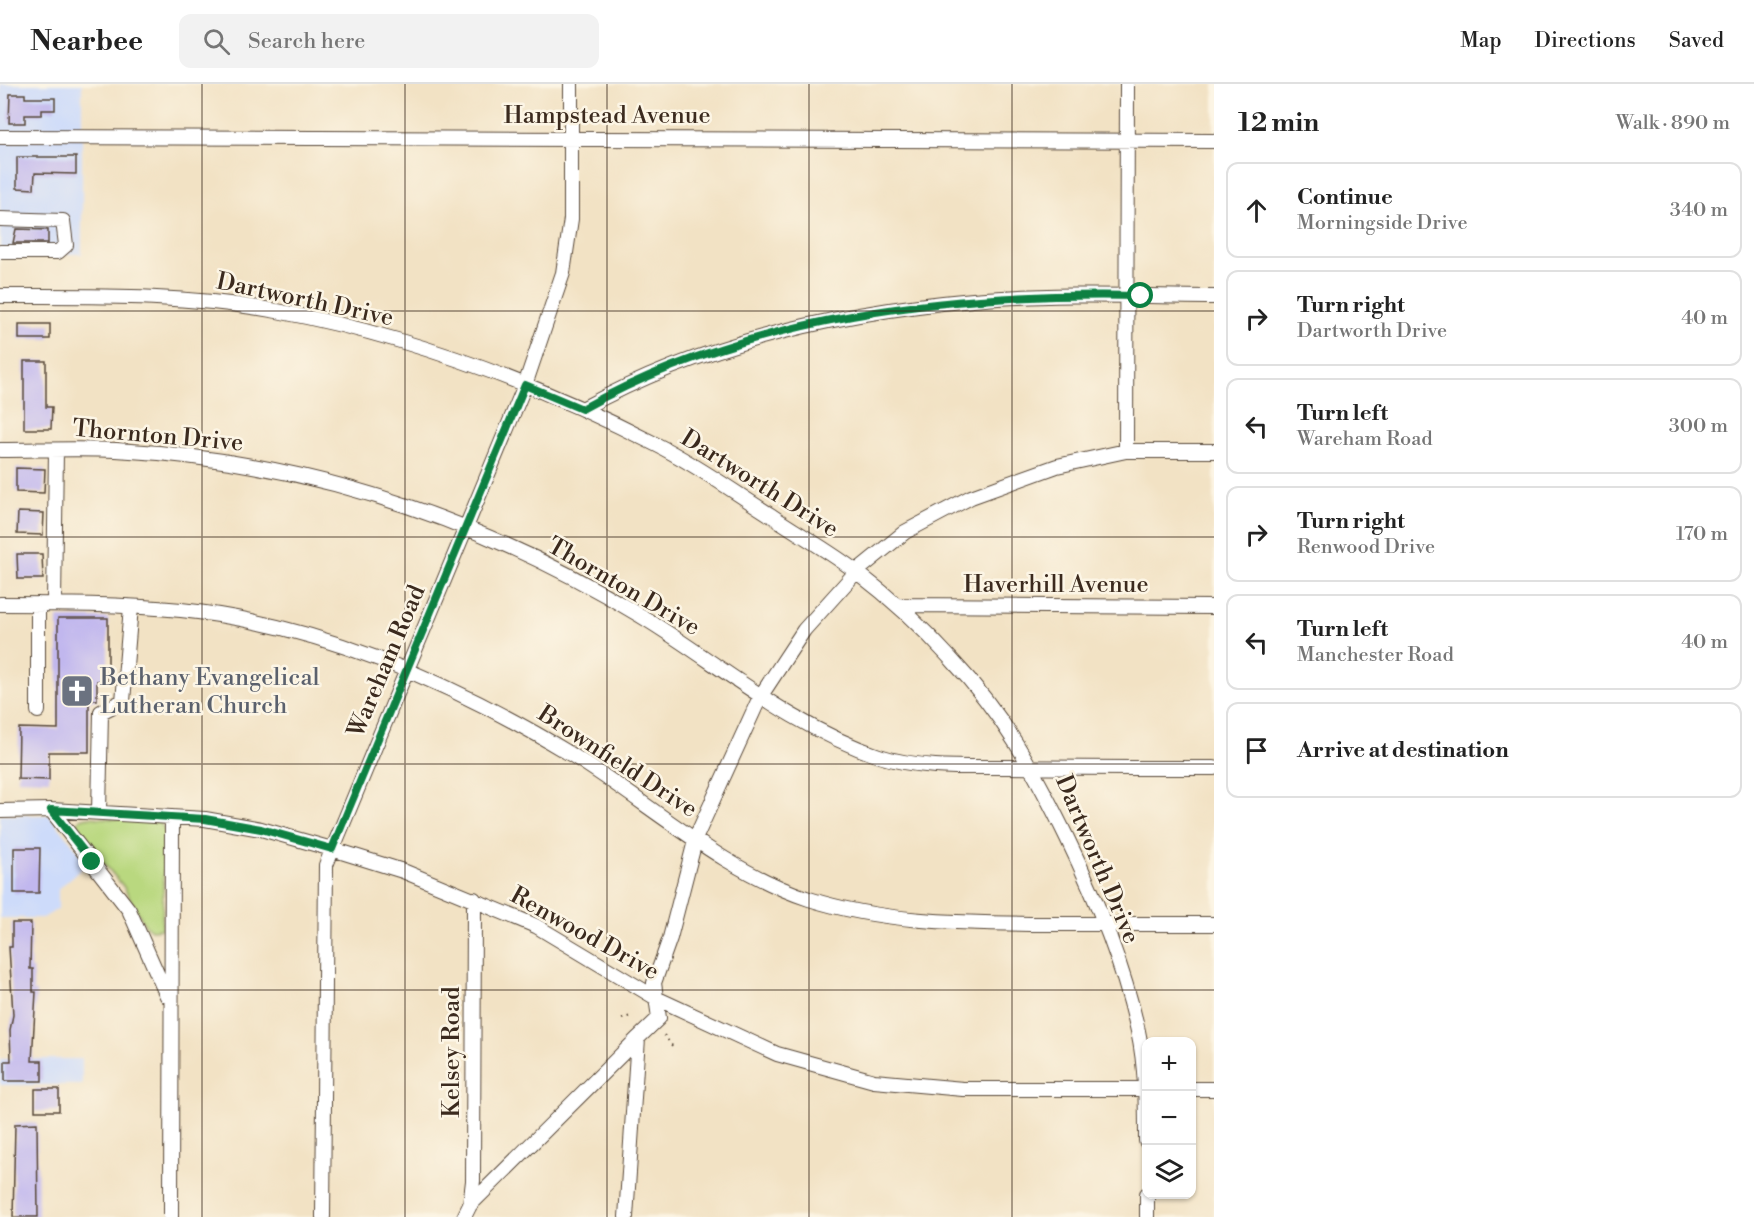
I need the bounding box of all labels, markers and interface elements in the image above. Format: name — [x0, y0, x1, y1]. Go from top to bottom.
search box — [179, 14, 599, 68]
text: Nearbee — [30, 24, 143, 59]
icon: search — [200, 25, 233, 58]
text: Search here — [248, 28, 365, 55]
text: Map — [1460, 28, 1502, 54]
text: Directions — [1535, 28, 1636, 54]
text: Saved — [1669, 28, 1724, 54]
street label: Hampstead Avenue — [503, 101, 711, 131]
text: 12 min — [1238, 107, 1319, 139]
text: Walk · 890 m — [1616, 111, 1730, 136]
text: Continue — [1297, 184, 1393, 211]
icon: ahead — [1240, 194, 1273, 227]
text: 340 m — [1670, 198, 1728, 223]
text: Morningside Drive — [1297, 211, 1468, 236]
street label: Dartworth Drive — [214, 267, 396, 333]
route start — [1127, 282, 1153, 308]
text: Turn right — [1297, 292, 1405, 319]
icon: right — [1240, 302, 1273, 335]
text: 40 m — [1681, 306, 1728, 331]
text: Dartworth Drive — [1297, 319, 1447, 344]
text: Turn left — [1297, 400, 1388, 427]
icon: left — [1240, 410, 1273, 443]
street label: Thornton Drive — [71, 414, 245, 458]
text: 300 m — [1669, 414, 1728, 439]
street label: Dartworth Drive — [675, 423, 844, 544]
text: Wareham Road — [1297, 427, 1433, 452]
text: Turn right — [1297, 508, 1405, 535]
icon: right — [1240, 518, 1273, 551]
text: 170 m — [1676, 522, 1728, 547]
street label: Thornton Drive — [542, 531, 705, 643]
text: Renwood Drive — [1297, 535, 1435, 560]
street label: Haverhill Avenue — [963, 570, 1149, 600]
street label: Wareham Road — [341, 580, 433, 743]
text: Turn left — [1297, 616, 1388, 643]
icon: left — [1240, 626, 1273, 659]
text: 40 m — [1681, 630, 1728, 655]
text: Manchester Road — [1297, 643, 1454, 668]
place label: Bethany Evangelical Lutheran Church — [99, 663, 320, 721]
church icon: Bethany Evangelical Lutheran Church — [59, 673, 95, 709]
street label: Brownfield Drive — [531, 698, 703, 825]
icon: arrive — [1240, 734, 1273, 767]
text: Arrive at destination — [1297, 737, 1509, 764]
street label: Dartworth Drive — [1048, 771, 1146, 948]
route end — [78, 848, 104, 874]
street label: Renwood Drive — [505, 881, 664, 987]
street label: Kelsey Road — [437, 986, 467, 1118]
map controls — [1142, 1037, 1196, 1199]
button: + — [1142, 1037, 1196, 1091]
button: − — [1142, 1091, 1196, 1145]
button: layers — [1142, 1145, 1196, 1199]

